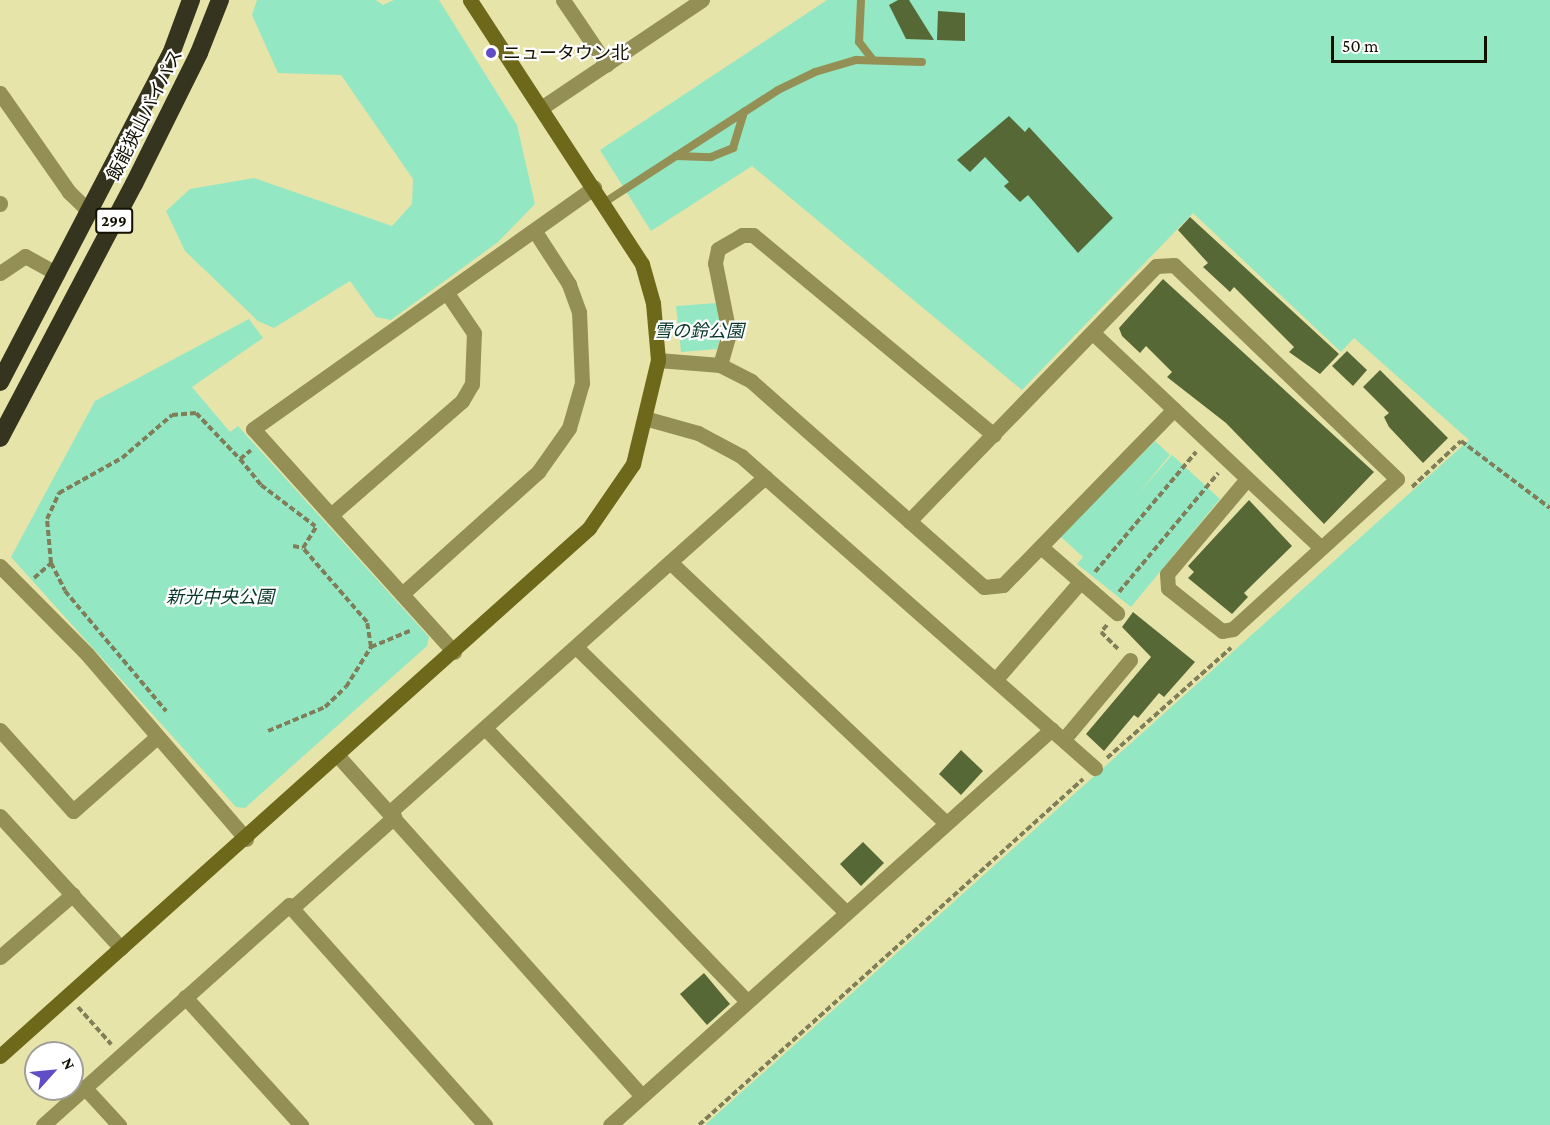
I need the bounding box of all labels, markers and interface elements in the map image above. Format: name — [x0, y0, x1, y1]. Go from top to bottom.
scale bar — [1334, 24, 1490, 62]
text: 50 m — [1342, 36, 1379, 56]
place label: ニュータウン北 — [503, 42, 629, 64]
street label: 飯能狭山バイパス — [103, 46, 187, 184]
marker: ニュータウン北 — [484, 46, 498, 60]
road number: 299 — [94, 208, 134, 234]
park label: 雪の鈴公園 — [654, 320, 744, 342]
park label: 新光中央公園 — [166, 586, 274, 608]
north arrow — [24, 1041, 84, 1101]
text: N — [59, 1055, 79, 1072]

